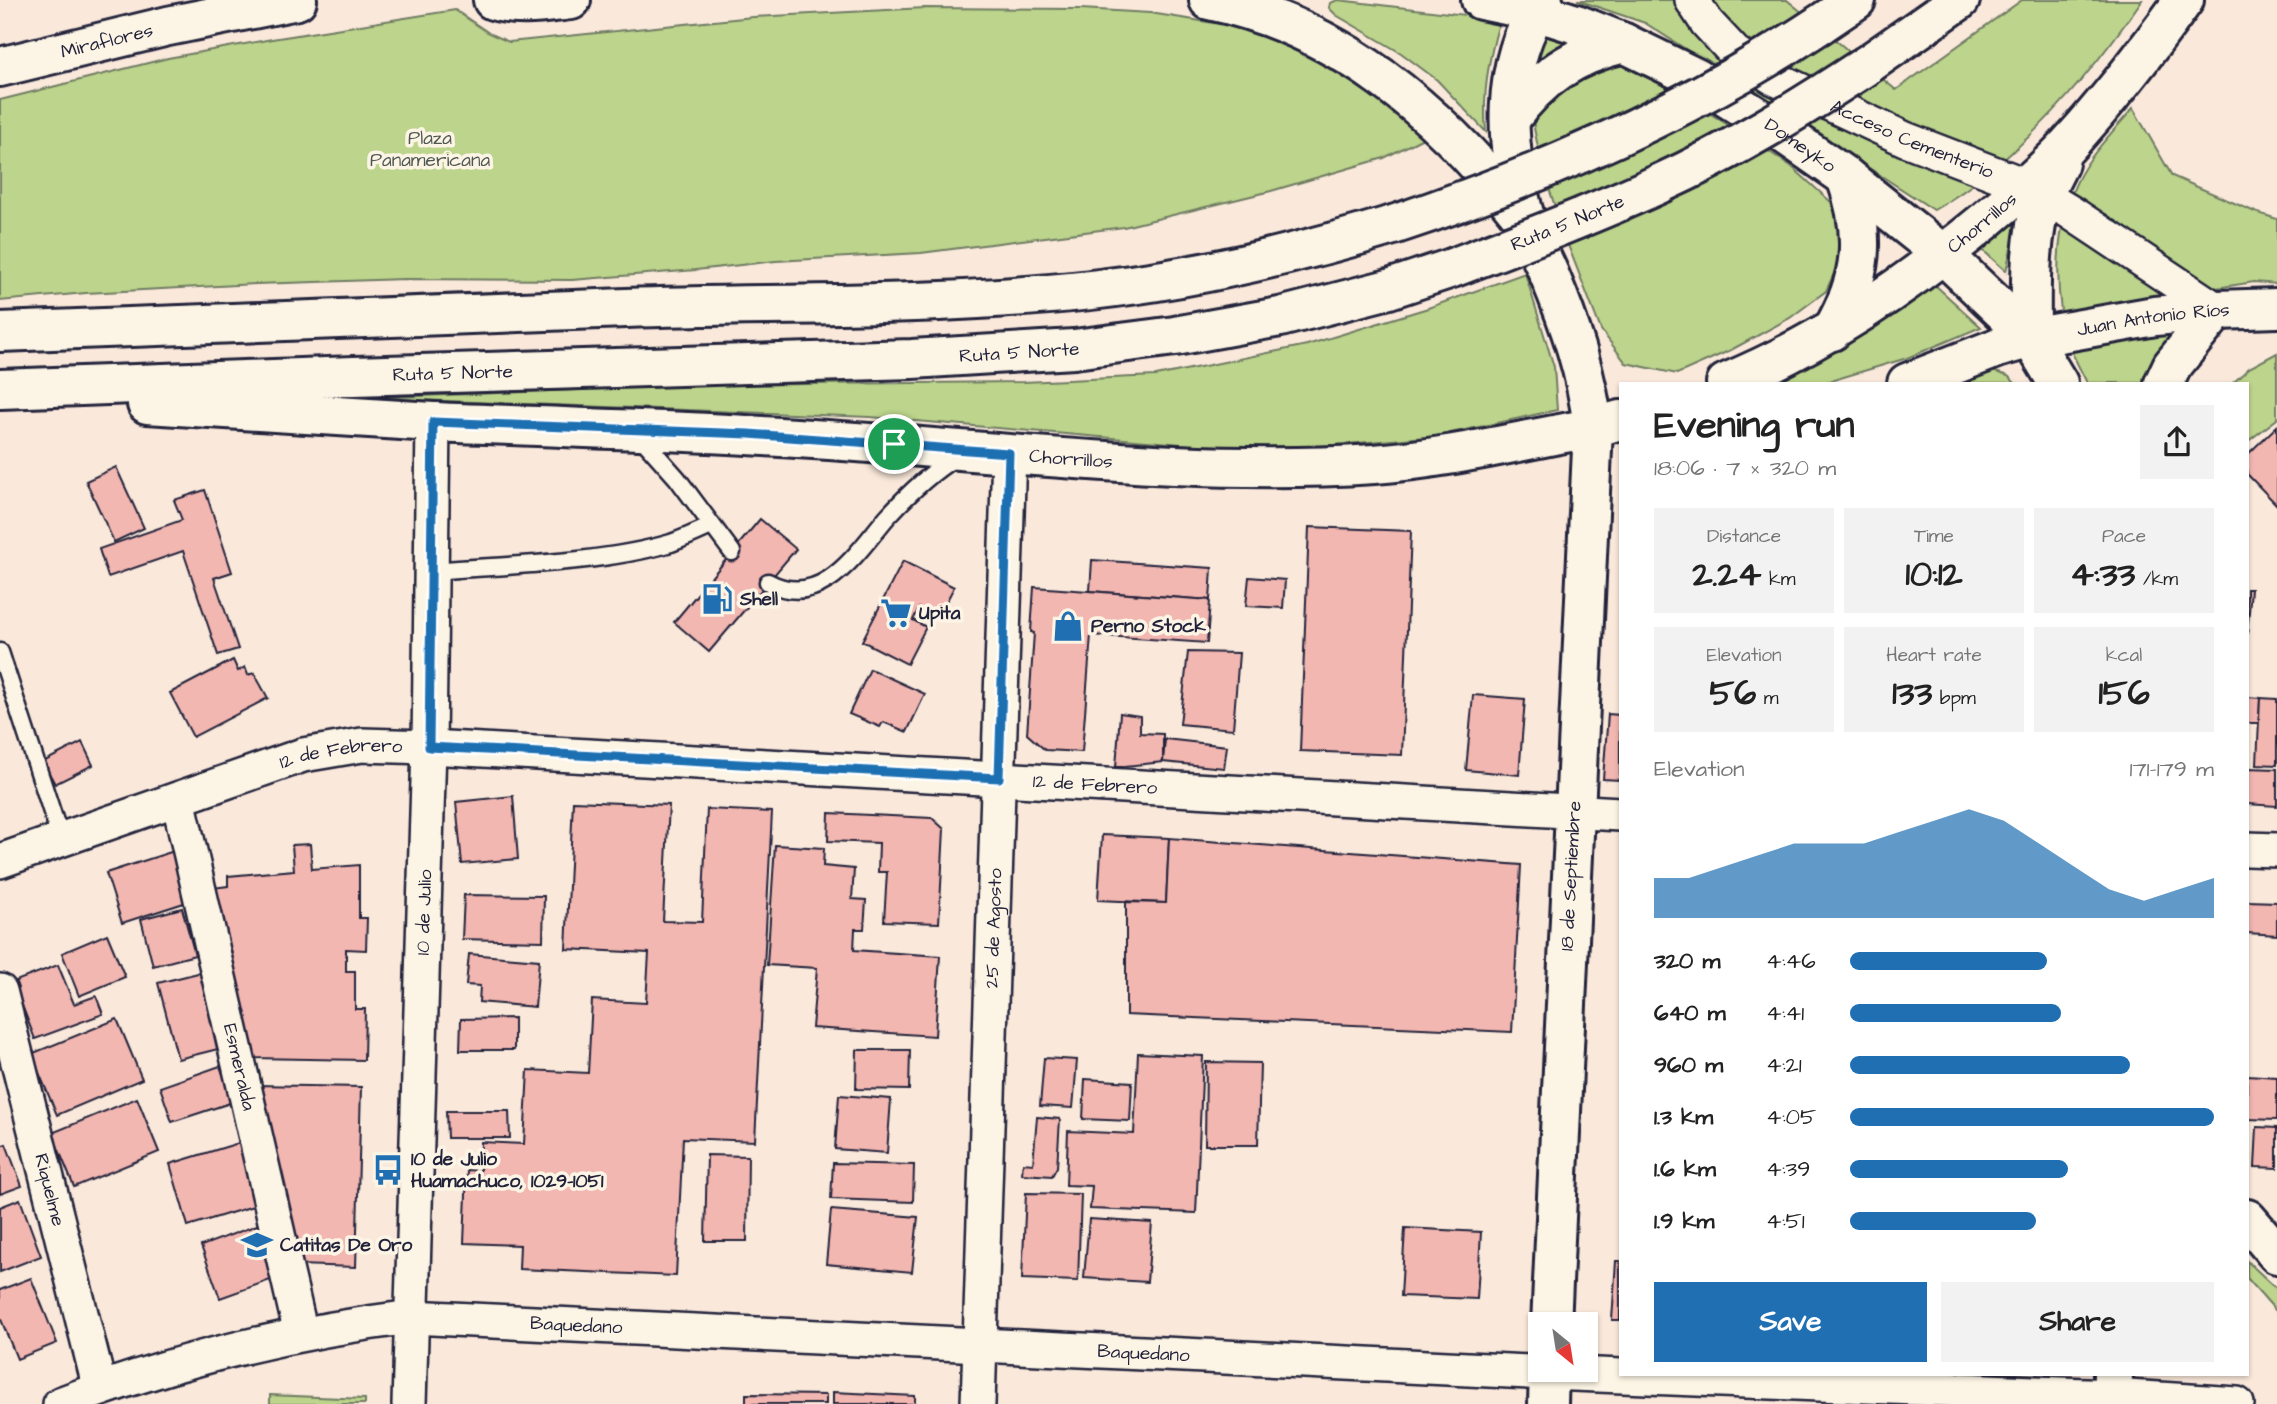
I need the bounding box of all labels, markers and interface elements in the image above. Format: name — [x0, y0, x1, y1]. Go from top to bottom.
street label: Miraflores — [58, 17, 156, 65]
street label: Acceso Cementerio — [1826, 93, 1998, 186]
street label: Domeyko — [1760, 111, 1842, 180]
park label: Plaza Panamericana — [370, 125, 490, 174]
street label: Chorrillos — [1941, 186, 2023, 260]
street label: Ruta 5 Norte — [1507, 188, 1628, 258]
street label: Juan Antonio Ríos — [2075, 296, 2230, 343]
street label: Ruta 5 Norte — [958, 335, 1081, 370]
street label: Ruta 5 Norte — [392, 358, 513, 388]
text: Evening run — [1654, 400, 1855, 452]
button: share — [2140, 405, 2214, 479]
pin — [864, 414, 924, 474]
icon: arrive — [875, 425, 913, 463]
street label: Chorrillos — [1028, 442, 1113, 475]
text: 18:06 · 7 × 320 m — [1654, 452, 1836, 484]
text: Distance — [1707, 523, 1781, 550]
text: Time — [1914, 523, 1954, 550]
text: Pace — [2102, 523, 2146, 550]
text: 2.24 — [1693, 550, 1761, 599]
text: 10:12 — [1906, 550, 1962, 599]
text: 4:33 — [2070, 550, 2135, 599]
text: km — [1761, 566, 1795, 593]
text: /km — [2135, 566, 2178, 593]
fuel station icon: Shell — [700, 582, 734, 616]
place label: Shell — [739, 586, 778, 613]
supermarket icon: Upita — [879, 596, 913, 630]
place label: Upita — [919, 600, 961, 627]
shop icon: Perno Stock — [1051, 609, 1085, 643]
place label: Perno Stock — [1091, 613, 1206, 640]
text: Elevation — [1707, 642, 1781, 669]
text: Heart rate — [1886, 642, 1982, 669]
text: kcal — [2106, 642, 2142, 669]
text: 56 — [1709, 669, 1756, 718]
text: 133 — [1892, 669, 1932, 718]
text: 156 — [2098, 669, 2150, 718]
text: m — [1756, 685, 1779, 712]
text: bpm — [1932, 685, 1976, 712]
street label: 12 de Febrero — [276, 731, 403, 776]
text: Elevation — [1654, 753, 1745, 785]
text: 171–179 m — [2130, 753, 2214, 785]
street label: 12 de Febrero — [1032, 767, 1158, 801]
street label: 18 de Septiembre — [1554, 800, 1588, 952]
street label: 25 de Agosto — [978, 867, 1009, 989]
street label: 10 de Julio — [409, 869, 439, 956]
text: 320 m — [1654, 945, 1720, 977]
text: 4:46 — [1766, 945, 1816, 977]
text: 640 m — [1654, 997, 1726, 1029]
text: 4:41 — [1766, 997, 1804, 1029]
street label: Esmeralda — [217, 1021, 263, 1113]
text: 960 m — [1654, 1049, 1723, 1081]
text: 4:21 — [1766, 1049, 1802, 1081]
text: 1.3 km — [1654, 1101, 1713, 1133]
text: 4:05 — [1766, 1101, 1816, 1133]
place label: 10 de Julio Huamachuco, 1029-1051 — [411, 1146, 604, 1195]
street label: Riquelme — [28, 1151, 72, 1229]
bus stop icon: 10 de Julio Huamachuco, 1029-1051 — [371, 1153, 405, 1187]
text: 1.6 km — [1654, 1153, 1716, 1185]
text: 4:39 — [1766, 1153, 1810, 1185]
text: 1.9 km — [1654, 1205, 1715, 1237]
text: 4:51 — [1766, 1205, 1805, 1237]
school or university icon: Catitas De Oro — [240, 1228, 274, 1262]
place label: Catitas De Oro — [280, 1232, 413, 1259]
button: Save — [1654, 1282, 1927, 1362]
button: Share — [1941, 1282, 2214, 1362]
street label: Baquedano — [529, 1309, 623, 1341]
north arrow — [1528, 1312, 1598, 1382]
map controls — [1528, 1312, 1598, 1382]
street label: Baquedano — [1097, 1337, 1191, 1369]

